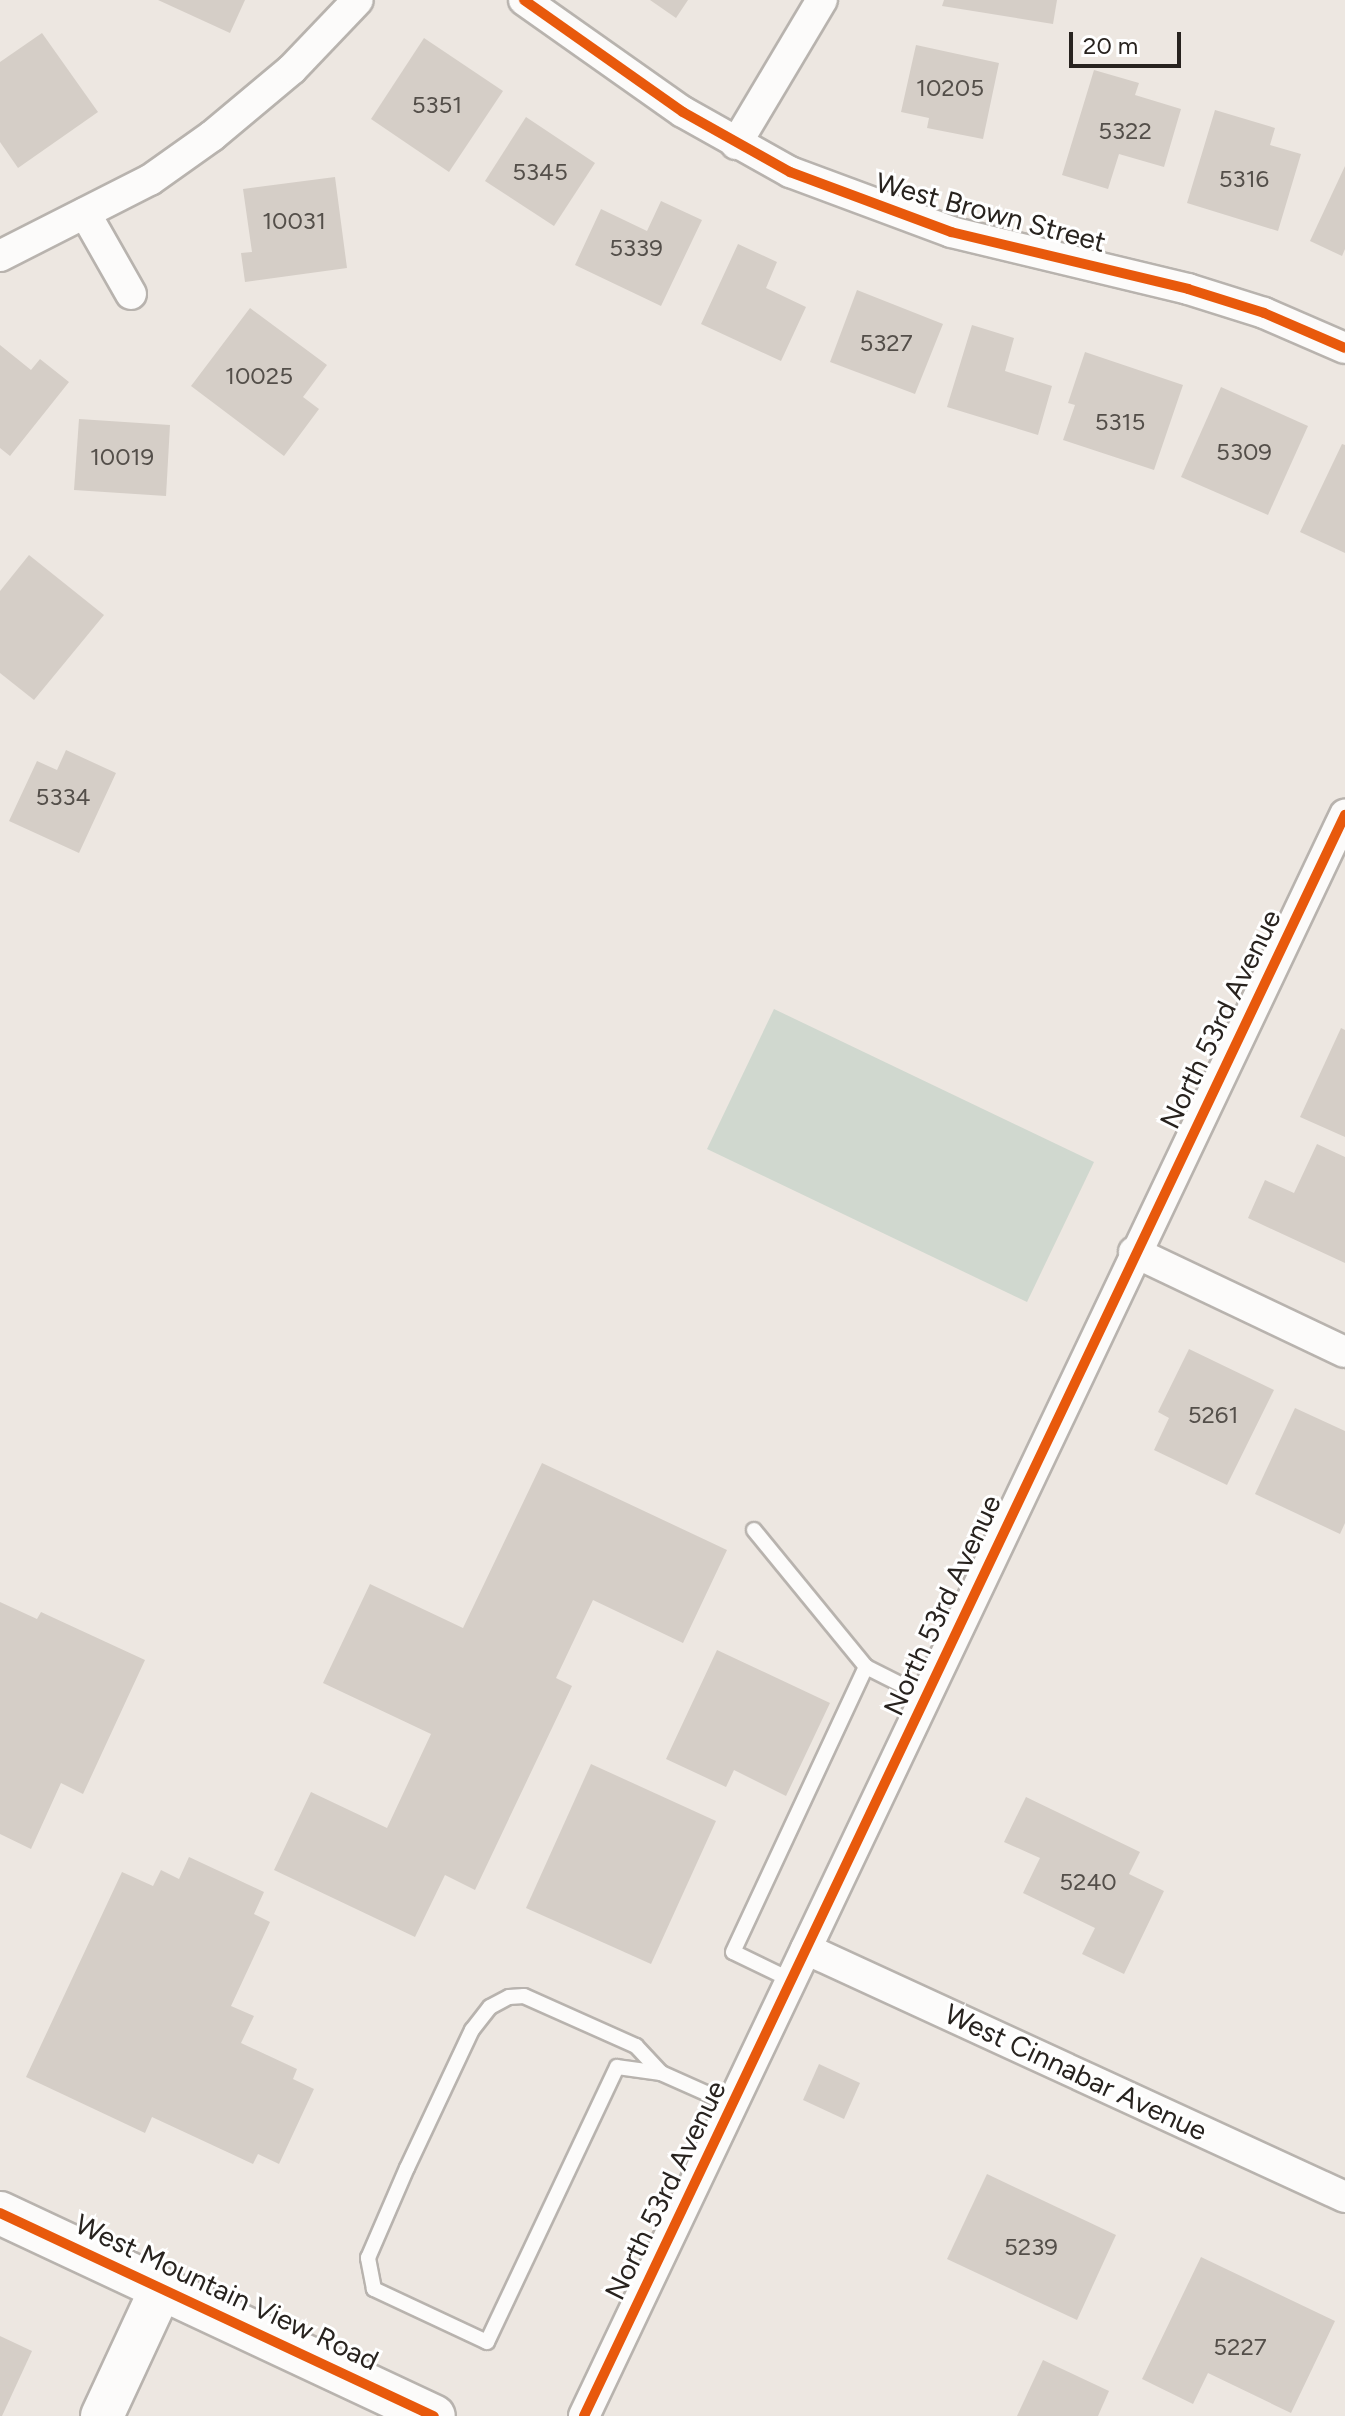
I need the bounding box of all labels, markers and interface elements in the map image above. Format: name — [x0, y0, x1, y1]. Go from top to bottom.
scale bar — [1073, 16, 1185, 66]
text: 20 m — [1083, 31, 1138, 60]
house number: 10205 — [916, 74, 984, 102]
house number: 5351 — [412, 91, 462, 119]
house number: 5322 — [1098, 117, 1152, 145]
house number: 5345 — [512, 158, 568, 186]
street label: West Brown Street — [872, 165, 1110, 259]
house number: 5316 — [1219, 165, 1269, 193]
house number: 10031 — [262, 207, 326, 235]
house number: 5339 — [609, 234, 663, 262]
house number: 5327 — [859, 329, 913, 357]
house number: 10025 — [225, 362, 293, 390]
house number: 5315 — [1095, 408, 1145, 436]
house number: 5309 — [1216, 438, 1272, 466]
house number: 10019 — [90, 443, 154, 471]
house number: 5334 — [36, 783, 90, 811]
street label: North 53rd Avenue — [1152, 904, 1288, 1134]
house number: 5261 — [1188, 1401, 1238, 1429]
street label: North 53rd Avenue — [876, 1489, 1008, 1721]
house number: 5240 — [1059, 1868, 1117, 1896]
street label: West Cinnabar Avenue — [940, 1996, 1212, 2148]
street label: North 53rd Avenue — [597, 2075, 733, 2305]
street label: West Mountain View Road — [70, 2207, 384, 2377]
house number: 5239 — [1004, 2233, 1058, 2261]
house number: 5227 — [1213, 2333, 1267, 2361]

